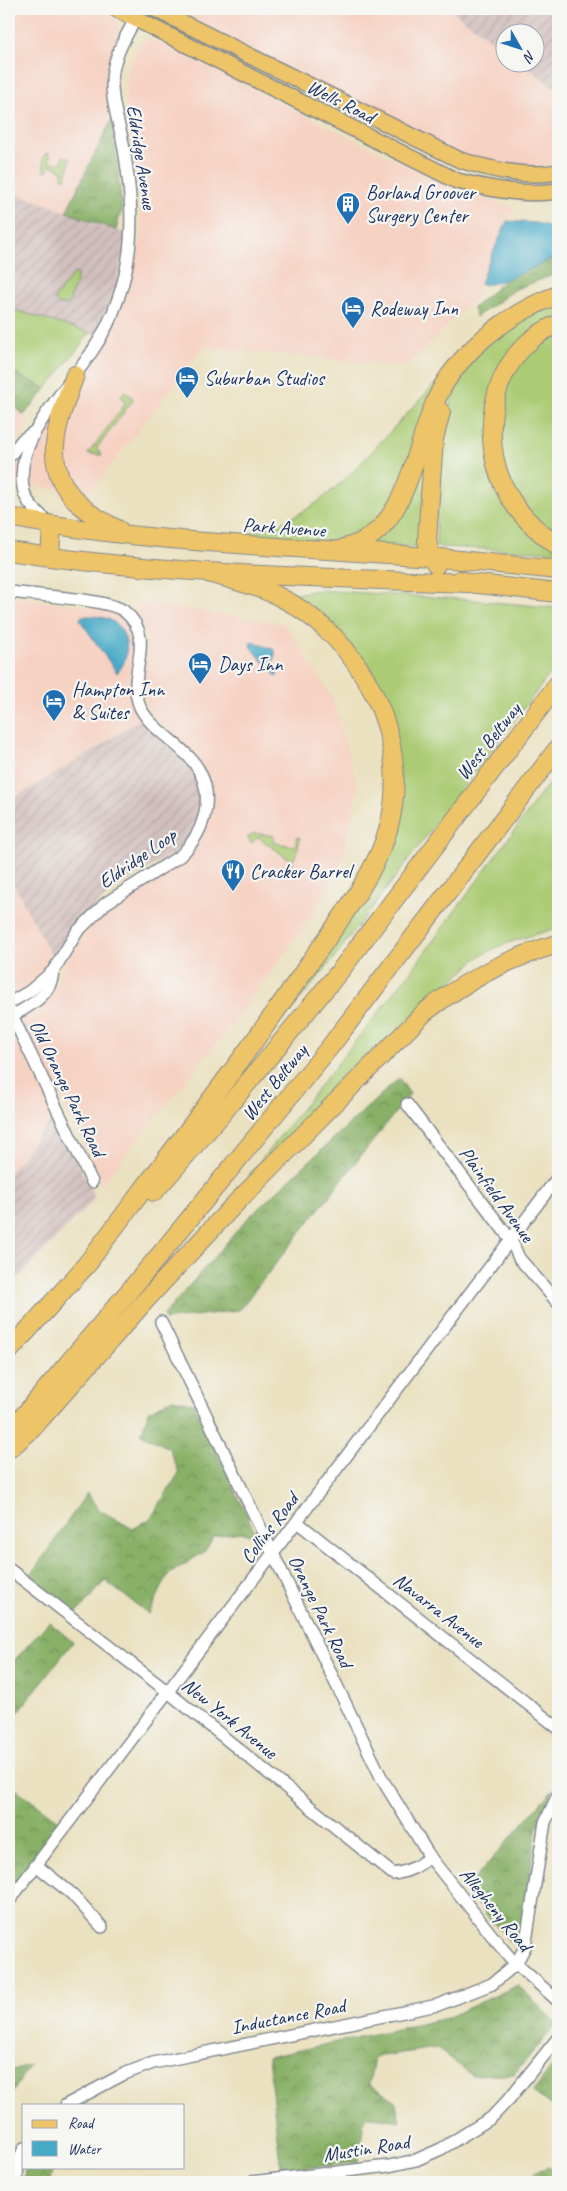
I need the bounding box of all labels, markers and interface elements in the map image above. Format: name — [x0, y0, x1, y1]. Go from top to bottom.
north arrow — [494, 22, 544, 72]
text: N — [519, 47, 539, 66]
street label: Wells Road — [303, 74, 382, 131]
street label: Eldridge Avenue — [121, 103, 162, 212]
place label: Borland Groover Surgery Center — [366, 180, 477, 228]
building icon: Borland Groover Surgery Center — [335, 191, 361, 225]
hotel icon: Rodeway Inn — [340, 295, 366, 329]
place label: Rodeway Inn — [370, 296, 459, 321]
hotel icon: Suburban Studios — [174, 365, 200, 399]
place label: Suburban Studios — [204, 366, 326, 391]
street label: Park Avenue — [242, 512, 328, 543]
hotel icon: Days Inn — [187, 651, 213, 685]
place label: Days Inn — [218, 652, 283, 677]
place label: Hampton Inn & Suites — [72, 677, 165, 725]
hotel icon: Hampton Inn & Suites — [41, 688, 67, 722]
street label: West Beltway — [450, 696, 528, 785]
street label: Eldridge Loop — [94, 822, 182, 894]
restaurant icon: Cracker Barrel — [220, 858, 246, 892]
place label: Cracker Barrel — [250, 859, 355, 884]
street label: Old Orange Park Road — [24, 1016, 113, 1163]
street label: West Beltway — [236, 1037, 314, 1126]
street label: Plainfield Avenue — [454, 1142, 541, 1248]
street label: Collins Road — [235, 1486, 306, 1569]
street label: Orange Park Road — [283, 1551, 360, 1674]
street label: Navarra Avenue — [388, 1567, 490, 1655]
street label: New York Avenue — [177, 1672, 283, 1765]
street label: Allegheny Road — [454, 1862, 539, 1959]
street label: Inductance Road — [229, 1993, 350, 2040]
legend — [22, 2104, 185, 2168]
text: Road — [68, 2114, 95, 2133]
street label: Mustin Road — [321, 2129, 414, 2168]
text: Water — [68, 2140, 102, 2159]

